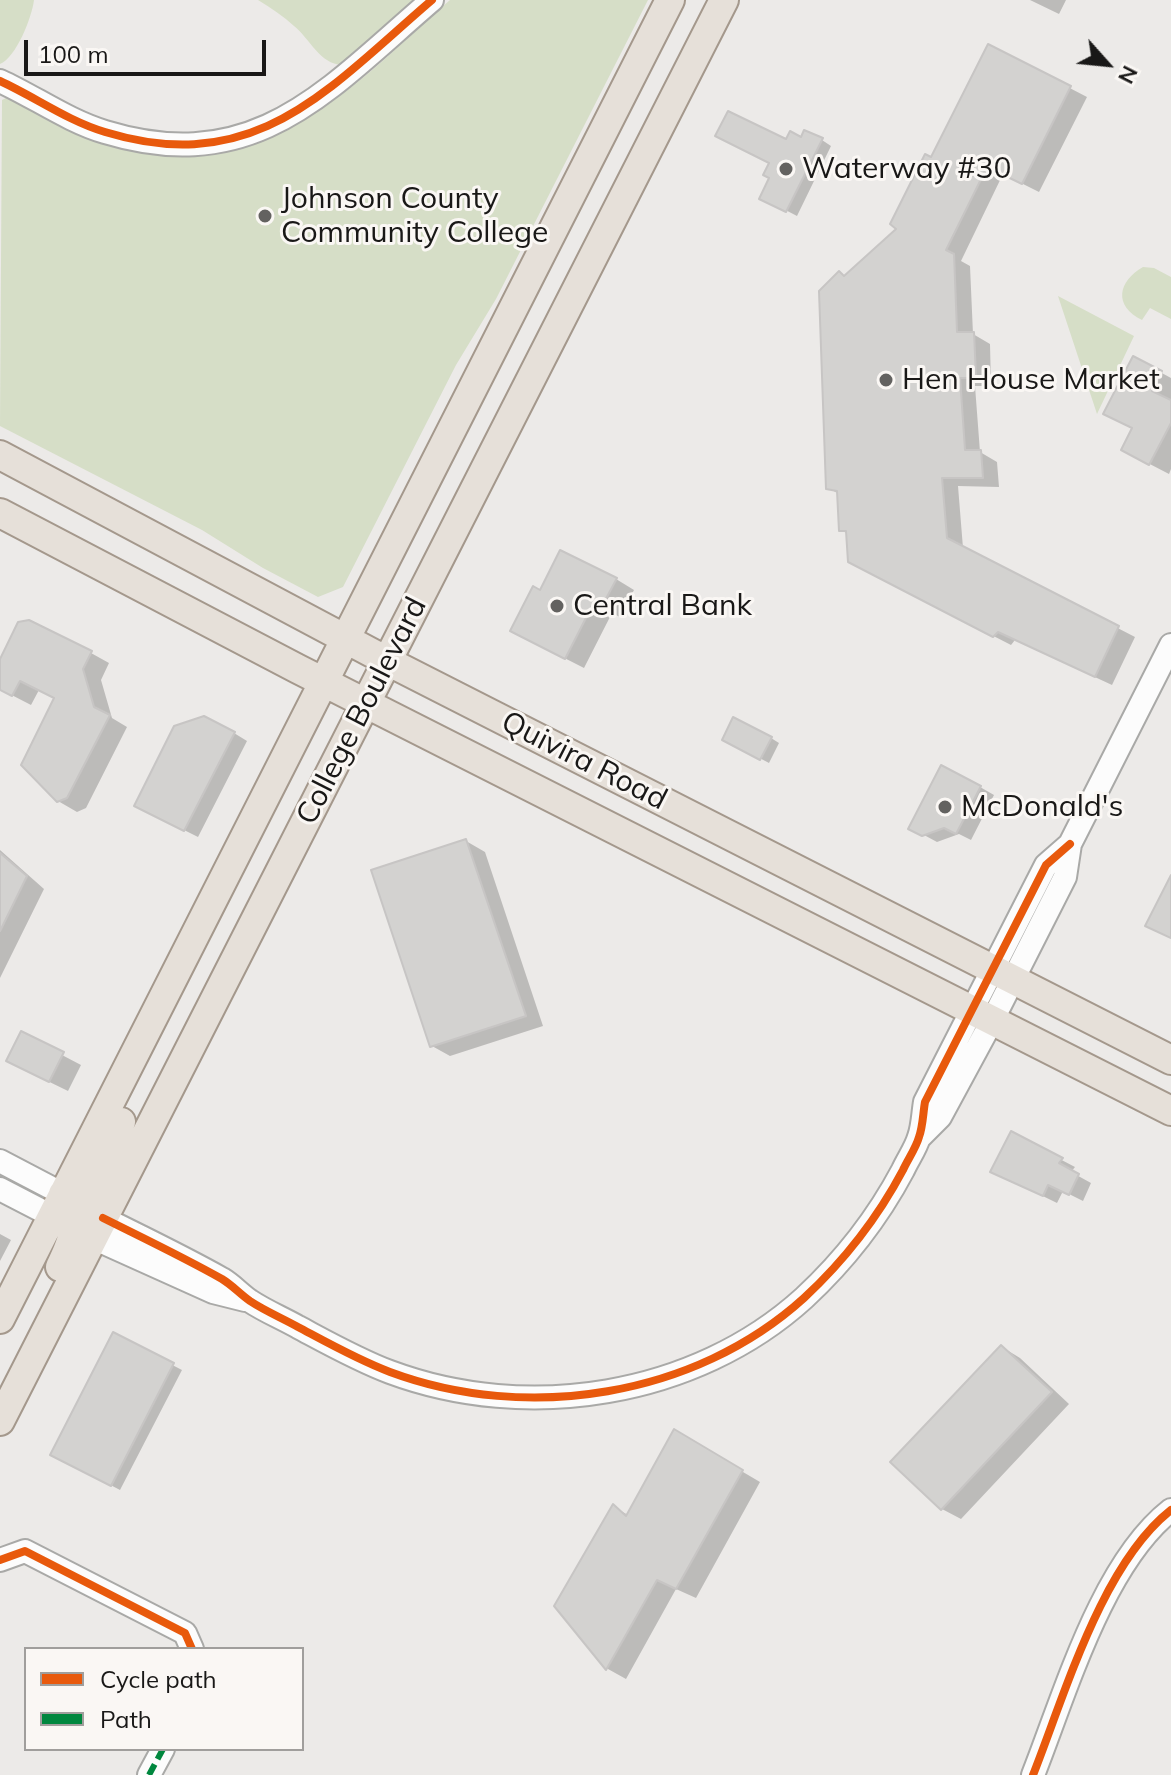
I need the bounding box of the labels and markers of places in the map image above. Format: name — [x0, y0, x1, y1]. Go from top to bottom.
place label: Waterway #30 — [802, 151, 1011, 187]
marker: Waterway #30 — [777, 160, 795, 178]
place label: Johnson County Community College — [281, 181, 548, 252]
marker: Johnson County Community College — [256, 207, 274, 225]
place label: Hen House Market — [902, 362, 1160, 398]
marker: Hen House Market — [877, 371, 895, 389]
place label: Central Bank — [573, 588, 752, 624]
marker: Central Bank — [548, 597, 566, 615]
place label: McDonald's — [961, 789, 1123, 825]
marker: McDonald's — [936, 798, 954, 816]

